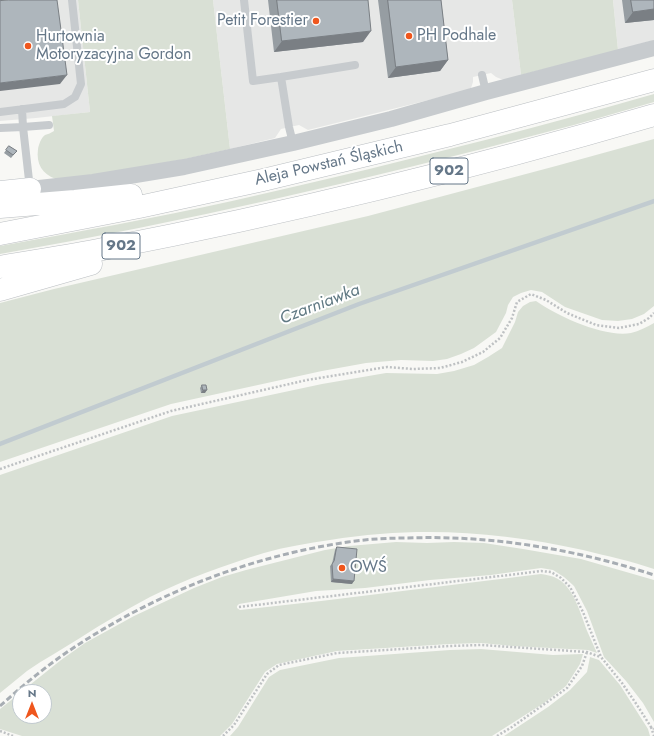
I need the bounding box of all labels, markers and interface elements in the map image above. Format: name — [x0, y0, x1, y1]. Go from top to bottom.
place label: Petit Forestier — [217, 11, 308, 31]
marker: Petit Forestier — [311, 16, 321, 26]
place label: PH Podhale — [417, 26, 496, 46]
place label: Hurtownia Motoryzacyjna Gordon — [36, 27, 191, 65]
marker: PH Podhale — [404, 31, 414, 41]
marker: Hurtownia Motoryzacyjna Gordon — [23, 41, 33, 51]
street label: Aleja Powstań Śląskich — [253, 138, 405, 190]
road number: 902 — [430, 158, 468, 184]
road number: 902 — [102, 233, 140, 259]
water label: Czarniawka — [277, 280, 363, 330]
place label: OWŚ — [350, 558, 387, 578]
marker: OWŚ — [337, 563, 347, 573]
north arrow — [12, 684, 52, 724]
text: N — [28, 685, 36, 701]

